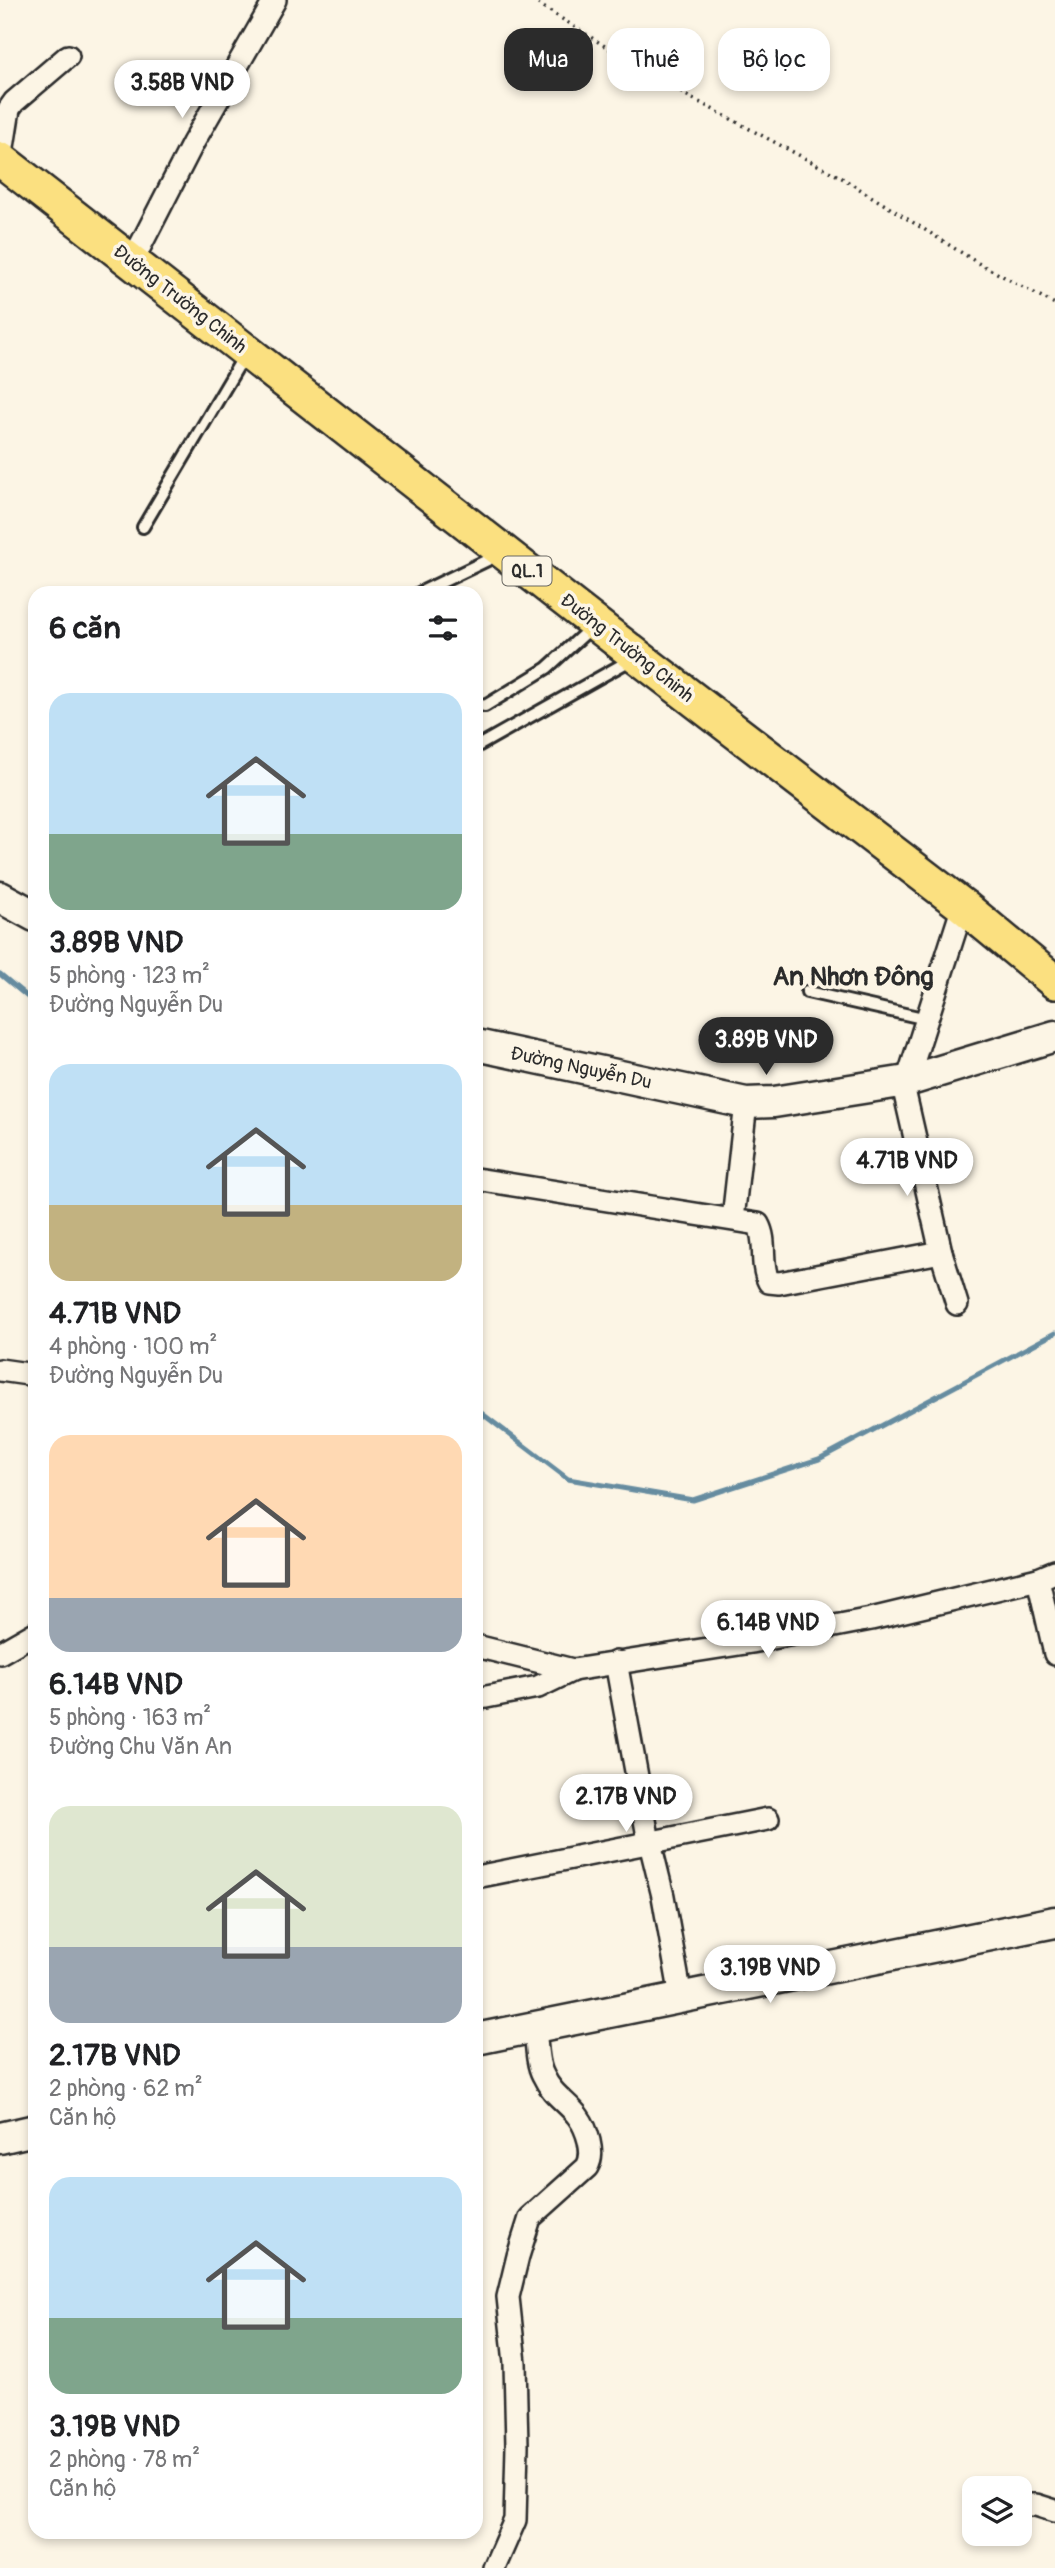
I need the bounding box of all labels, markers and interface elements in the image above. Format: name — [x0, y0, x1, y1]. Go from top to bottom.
chip: Mua — [504, 28, 593, 91]
chip: Thuê — [607, 28, 704, 91]
chip: Bộ lọc — [718, 28, 830, 91]
pin: 3.58B VND — [102, 60, 262, 120]
text: 3.58B VND — [130, 68, 234, 97]
street label: Đường Trường Chinh — [108, 239, 252, 359]
road number: QL.1 — [503, 556, 552, 586]
street label: Đường Trường Chinh — [555, 588, 699, 708]
icon: filters — [424, 609, 462, 647]
text: 6 căn — [49, 610, 121, 647]
icon: home — [193, 738, 319, 864]
text: 3.89B VND — [49, 924, 183, 961]
text: 5 phòng · 123 m² — [49, 961, 210, 990]
district label: An Nhơn Đông — [772, 961, 934, 993]
text: Đường Nguyễn Du — [49, 990, 223, 1019]
pin: 3.89B VND — [686, 1018, 846, 1077]
text: 3.89B VND — [714, 1025, 818, 1054]
street label: Đường Nguyễn Du — [508, 1041, 654, 1095]
icon: home — [193, 1109, 319, 1235]
pin: 4.71B VND — [827, 1138, 987, 1198]
text: 4.71B VND — [856, 1146, 958, 1175]
text: 4.71B VND — [49, 1295, 181, 1332]
text: 4 phòng · 100 m² — [49, 1332, 217, 1361]
text: Đường Nguyễn Du — [49, 1361, 223, 1390]
icon: home — [193, 1480, 319, 1606]
pin: 6.14B VND — [688, 1600, 848, 1660]
text: 6.14B VND — [717, 1608, 819, 1637]
text: 6.14B VND — [49, 1666, 183, 1703]
text: 5 phòng · 163 m² — [49, 1703, 211, 1732]
text: Đường Chu Văn An — [49, 1732, 232, 1761]
pin: 2.17B VND — [546, 1774, 706, 1834]
text: 2.17B VND — [576, 1782, 676, 1811]
icon: home — [193, 1851, 319, 1977]
pin: 3.19B VND — [690, 1946, 850, 2005]
text: 3.19B VND — [720, 1953, 820, 1982]
text: 2.17B VND — [49, 2037, 181, 2074]
text: 2 phòng · 62 m² — [49, 2074, 203, 2103]
text: Căn hộ — [49, 2103, 116, 2132]
icon: home — [193, 2222, 319, 2348]
text: 3.19B VND — [49, 2408, 180, 2445]
text: 2 phòng · 78 m² — [49, 2445, 200, 2474]
text: Căn hộ — [49, 2474, 116, 2503]
map controls — [962, 2476, 1032, 2546]
button: layers — [962, 2476, 1032, 2546]

